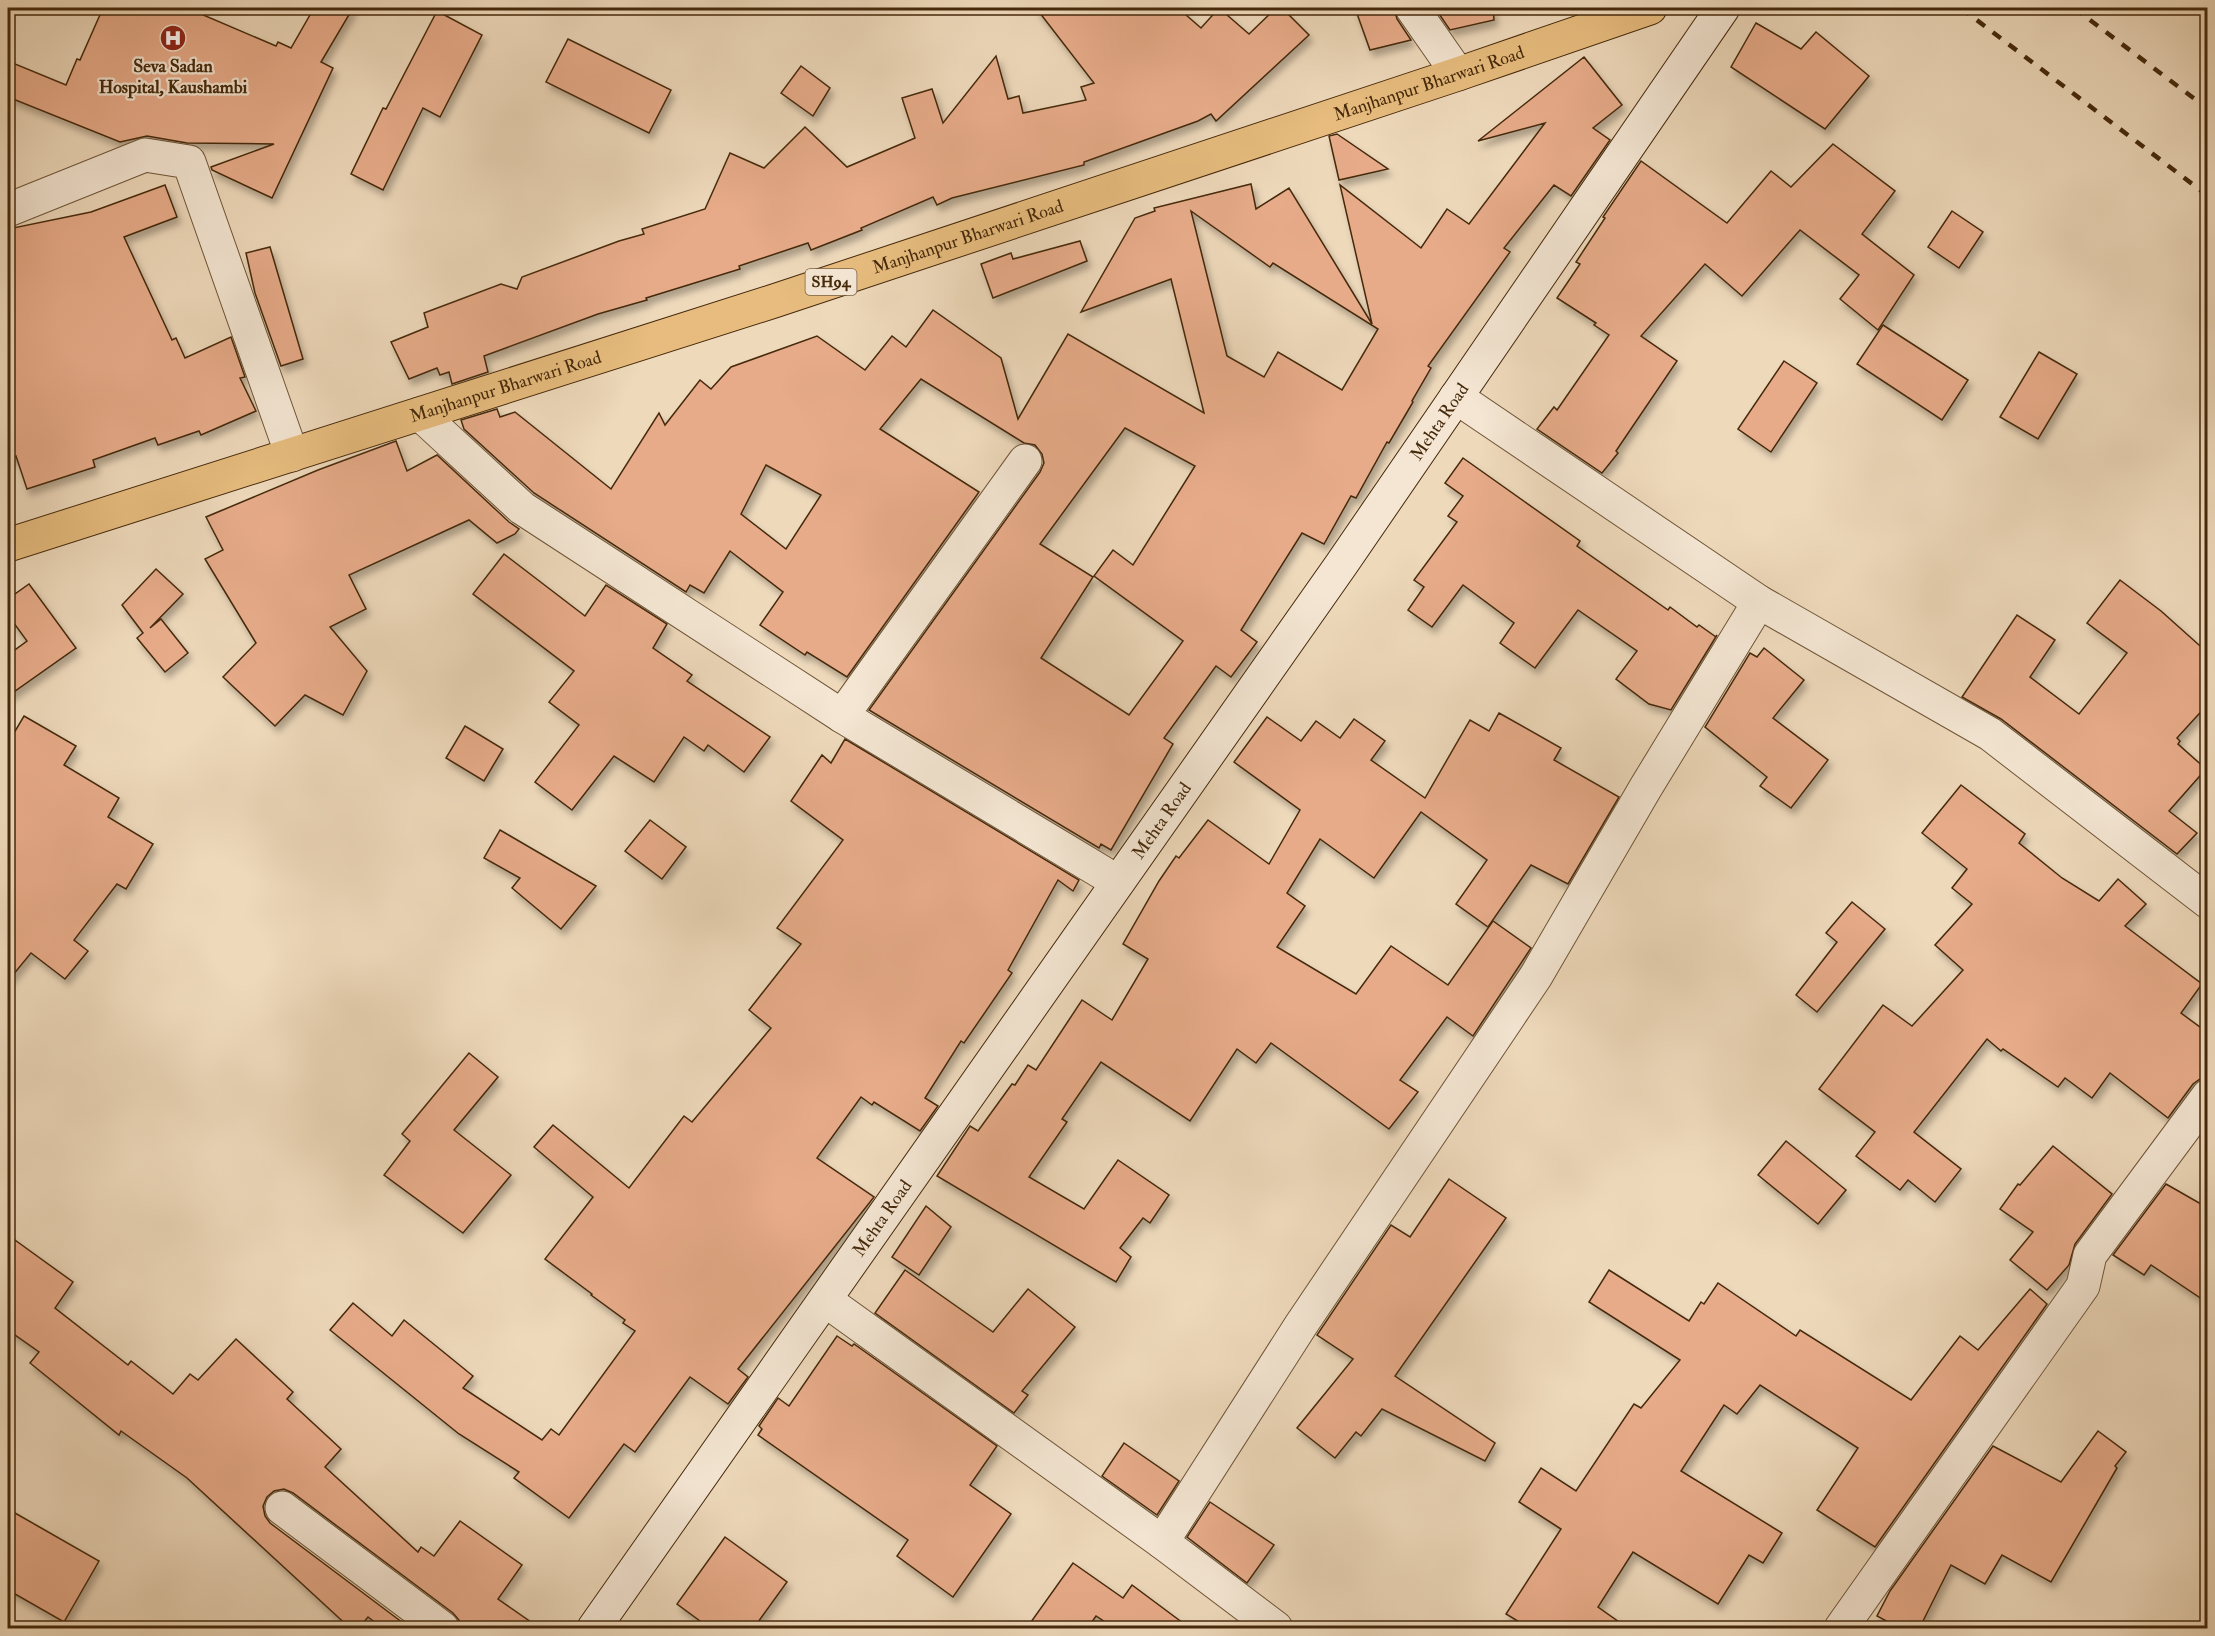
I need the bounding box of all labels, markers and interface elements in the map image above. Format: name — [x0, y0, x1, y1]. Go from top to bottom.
hospital icon: Seva Sadan Hospital, Kaushambi — [158, 23, 188, 53]
street label: Manjhanpur Bharwari Road — [1331, 41, 1527, 126]
place label: Seva Sadan Hospital, Kaushambi — [99, 55, 248, 99]
street label: Manjhanpur Bharwari Road — [869, 194, 1066, 279]
road number: SH94 — [806, 269, 856, 295]
street label: Manjhanpur Bharwari Road — [407, 345, 604, 428]
street label: Mehta Road — [1405, 379, 1474, 465]
street label: Mehta Road — [1127, 777, 1196, 863]
street label: Mehta Road — [847, 1175, 917, 1261]

